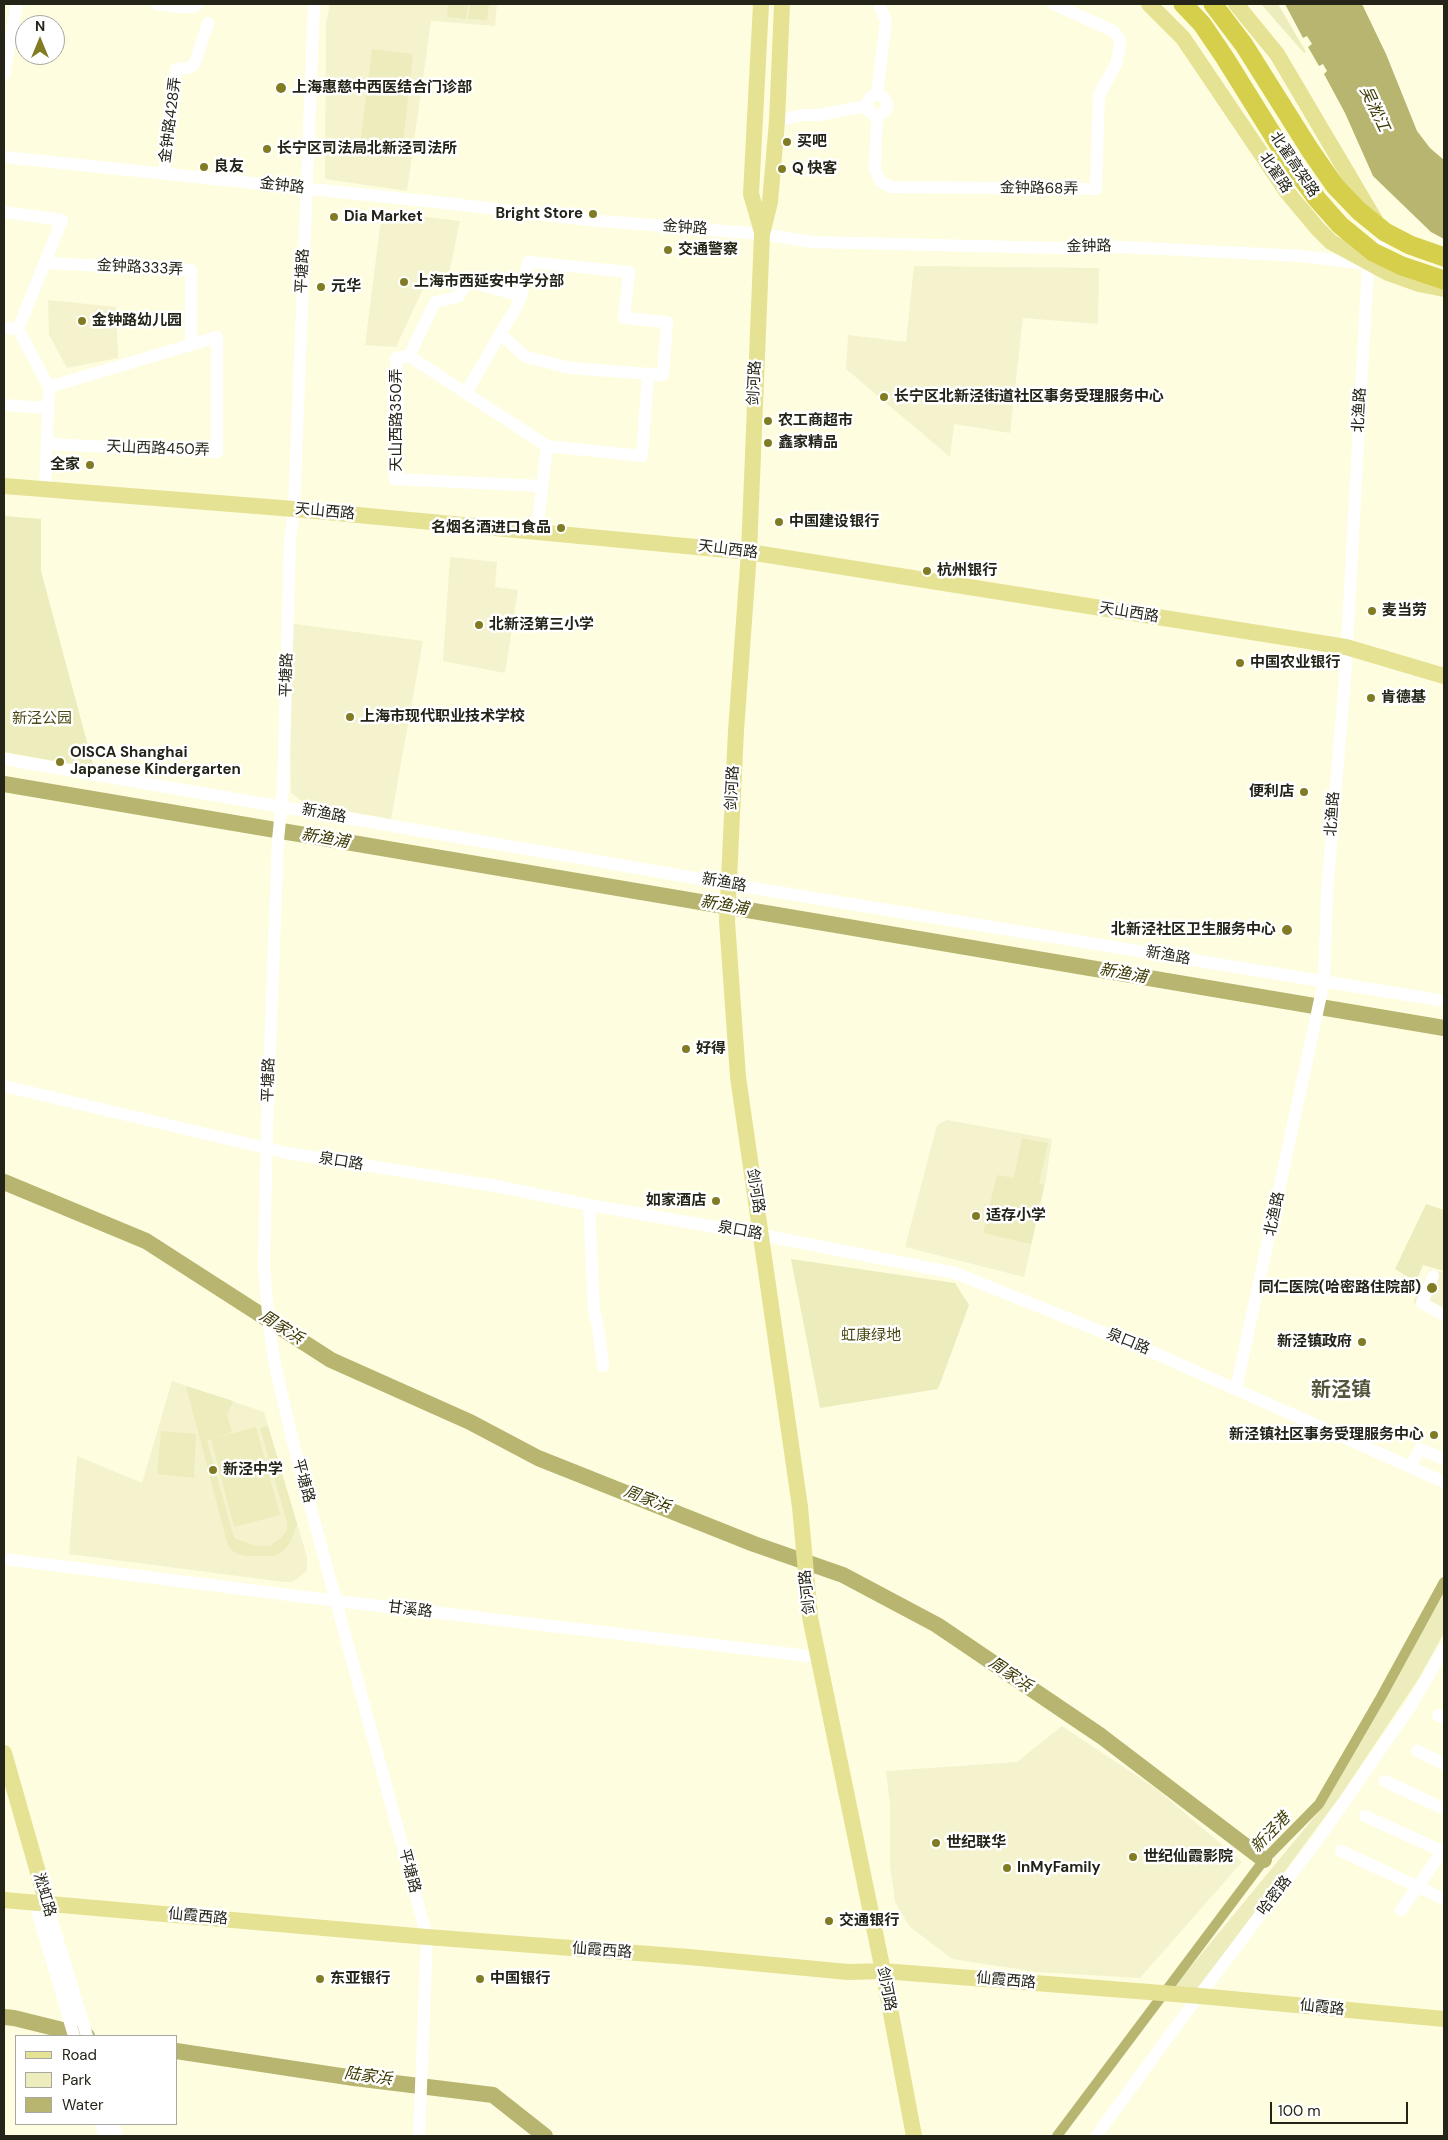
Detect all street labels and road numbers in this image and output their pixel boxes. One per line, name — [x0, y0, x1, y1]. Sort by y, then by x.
street label: 金钟路428弄 — [157, 76, 185, 164]
street label: 北翟高架路 — [1266, 129, 1322, 201]
street label: 北翟路 — [1255, 149, 1295, 197]
street label: 金钟路 — [259, 174, 305, 198]
street label: 金钟路68弄 — [1000, 179, 1078, 199]
street label: 金钟路 — [662, 217, 708, 239]
street label: 金钟路 — [1066, 238, 1112, 256]
street label: 平塘路 — [293, 248, 313, 294]
street label: 金钟路333弄 — [96, 257, 184, 279]
street label: 剑河路 — [745, 360, 765, 406]
street label: 天山西路350弄 — [388, 368, 406, 472]
street label: 北渔路 — [1350, 387, 1370, 433]
street label: 天山西路450弄 — [106, 438, 210, 460]
street label: 天山西路 — [294, 500, 356, 524]
street label: 天山西路 — [697, 537, 759, 563]
street label: 天山西路 — [1098, 599, 1160, 627]
street label: 平塘路 — [277, 652, 297, 698]
street label: 剑河路 — [723, 765, 743, 811]
street label: 北渔路 — [1322, 791, 1344, 837]
street label: 新渔路 — [300, 801, 348, 827]
street label: 新渔路 — [700, 870, 748, 896]
street label: 新渔路 — [1144, 943, 1192, 969]
street label: 平塘路 — [259, 1057, 279, 1103]
street label: 泉口路 — [317, 1150, 365, 1174]
street label: 剑河路 — [743, 1167, 767, 1215]
street label: 北渔路 — [1262, 1190, 1288, 1238]
street label: 泉口路 — [716, 1218, 764, 1244]
street label: 泉口路 — [1104, 1325, 1152, 1359]
street label: 平塘路 — [288, 1457, 318, 1505]
street label: 剑河路 — [797, 1569, 819, 1615]
street label: 甘溪路 — [387, 1598, 433, 1622]
street label: 平塘路 — [394, 1847, 424, 1895]
street label: 淞虹路 — [29, 1871, 59, 1919]
street label: 哈密路 — [1254, 1873, 1296, 1919]
street label: 仙霞西路 — [167, 1905, 229, 1929]
street label: 仙霞西路 — [571, 1940, 633, 1962]
street label: 剑河路 — [873, 1965, 899, 2013]
street label: 仙霞西路 — [975, 1969, 1037, 1993]
street label: 仙霞路 — [1299, 1997, 1345, 2019]

